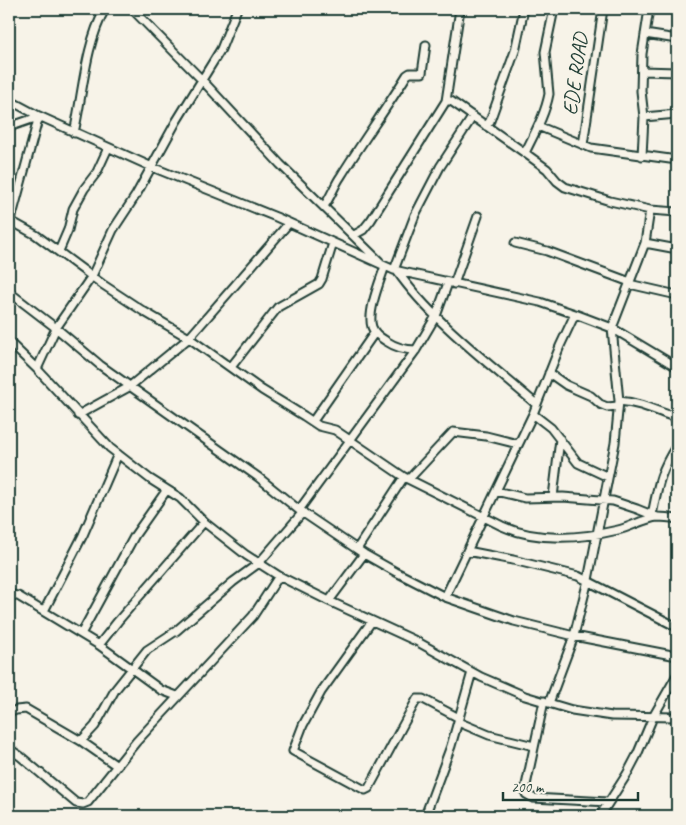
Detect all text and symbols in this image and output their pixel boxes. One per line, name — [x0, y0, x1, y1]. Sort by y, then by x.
street label: EDE ROAD — [556, 29, 594, 117]
scale bar — [503, 770, 638, 802]
text: 200 m — [511, 778, 545, 797]

